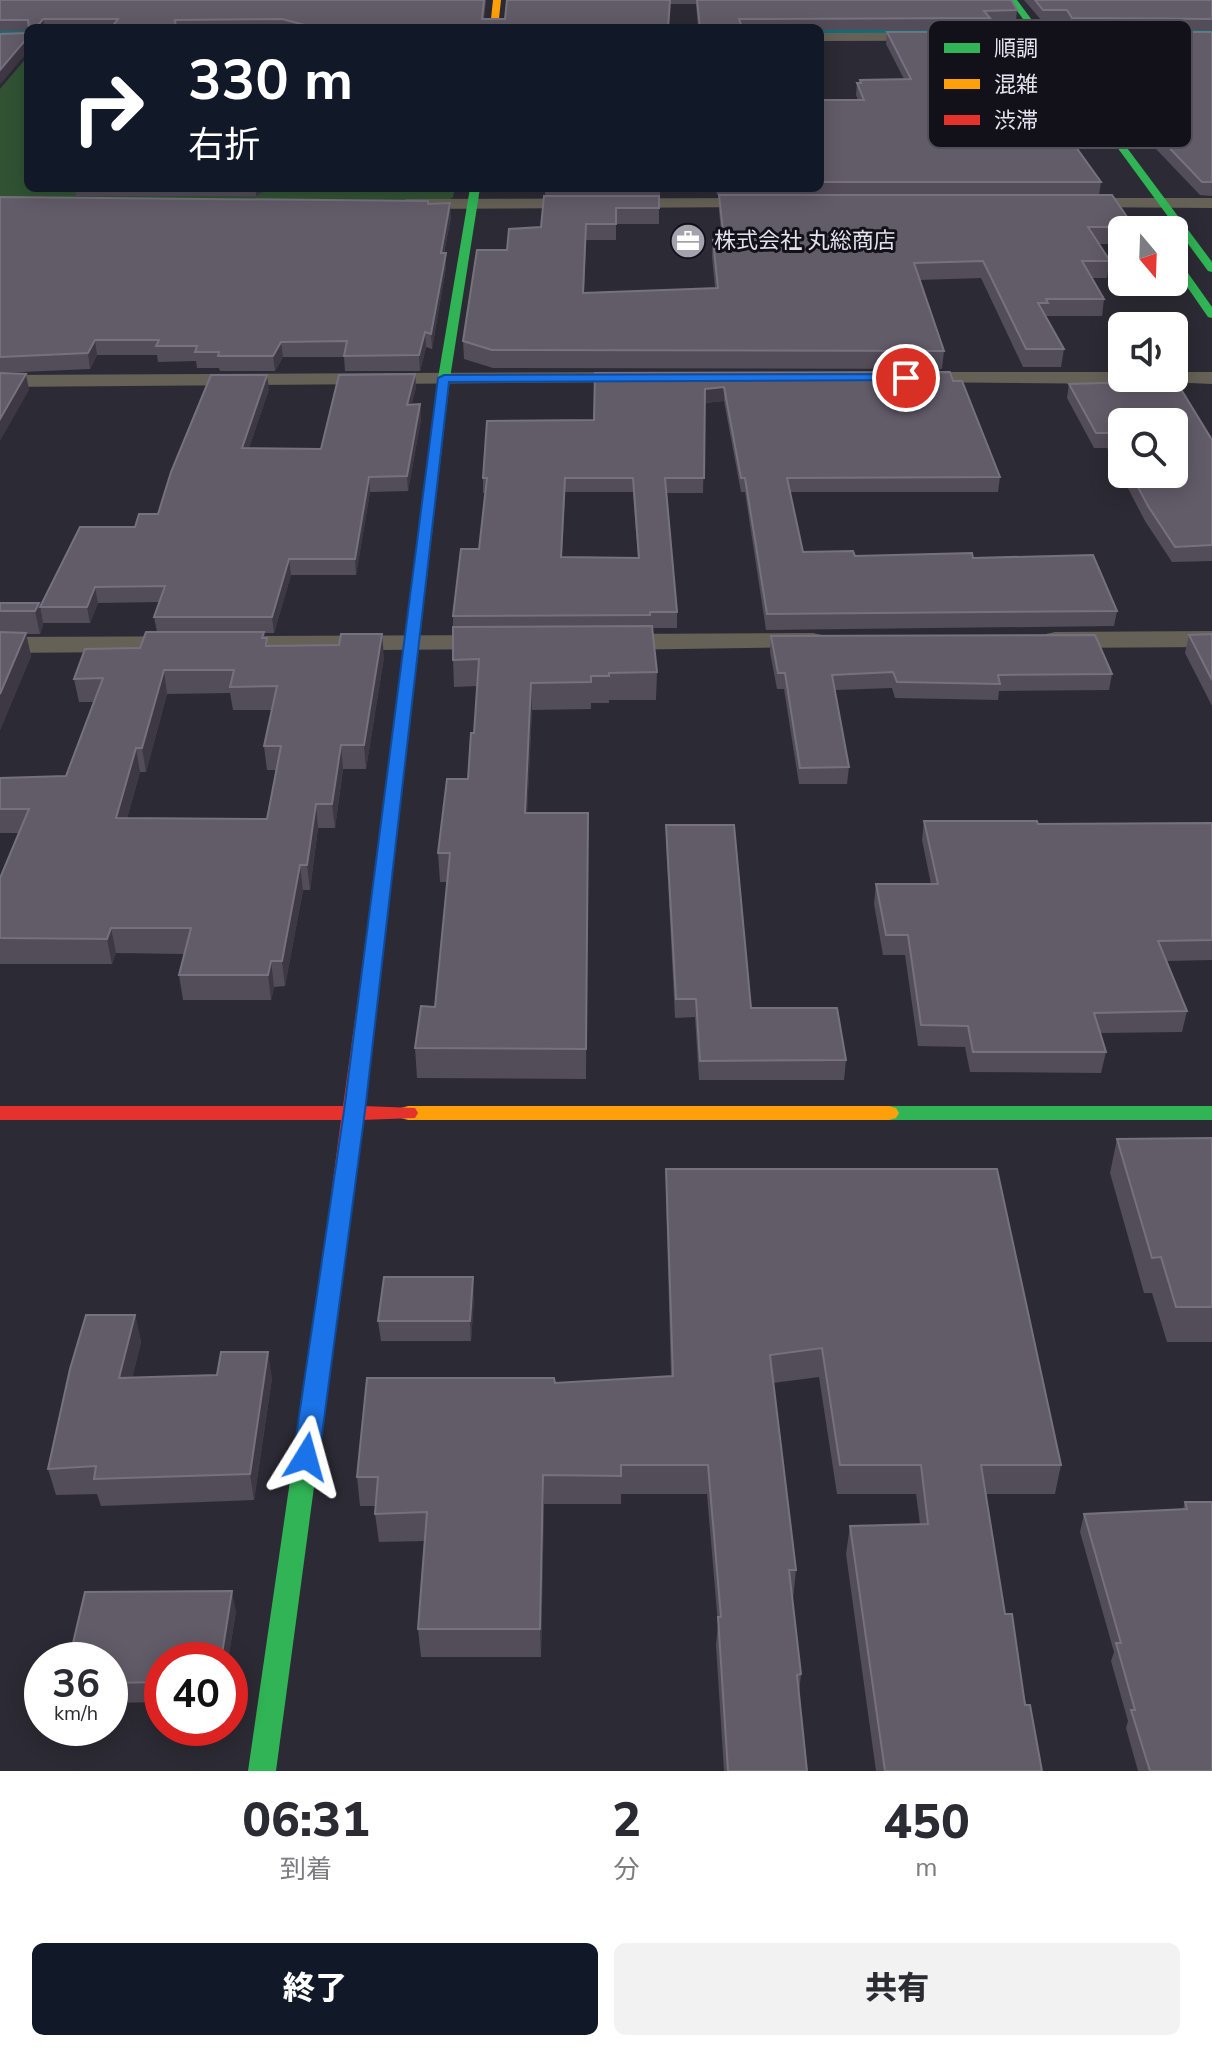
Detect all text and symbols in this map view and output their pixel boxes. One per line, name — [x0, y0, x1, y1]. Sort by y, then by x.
legend — [928, 20, 1192, 148]
text: 順調 — [994, 34, 1038, 64]
text: 330 m — [188, 42, 353, 119]
icon: right — [56, 56, 160, 160]
text: 混雑 — [994, 70, 1038, 100]
text: 渋滞 — [994, 106, 1038, 136]
text: 右折 — [188, 121, 260, 170]
north arrow — [1108, 216, 1188, 296]
map controls — [1108, 216, 1188, 488]
office icon: 株式会社 丸総商店 — [669, 222, 707, 260]
place label: 株式会社 丸総商店 — [714, 226, 896, 256]
button: sound — [1108, 312, 1188, 392]
pin — [872, 344, 940, 412]
icon: arrive — [884, 356, 928, 400]
button: search — [1108, 408, 1188, 488]
position arrow — [264, 1415, 348, 1499]
speed limit sign: 40 — [144, 1642, 248, 1746]
text: 36 — [52, 1657, 100, 1711]
text: km/h — [54, 1700, 98, 1727]
text: 06:31 — [242, 1787, 370, 1853]
text: 2 — [612, 1787, 641, 1853]
text: 450 — [883, 1789, 970, 1855]
text: m — [915, 1850, 938, 1885]
text: 到着 — [280, 1852, 332, 1887]
text: 分 — [614, 1852, 640, 1887]
button: 終了 — [32, 1943, 598, 2035]
button: 共有 — [614, 1943, 1180, 2035]

